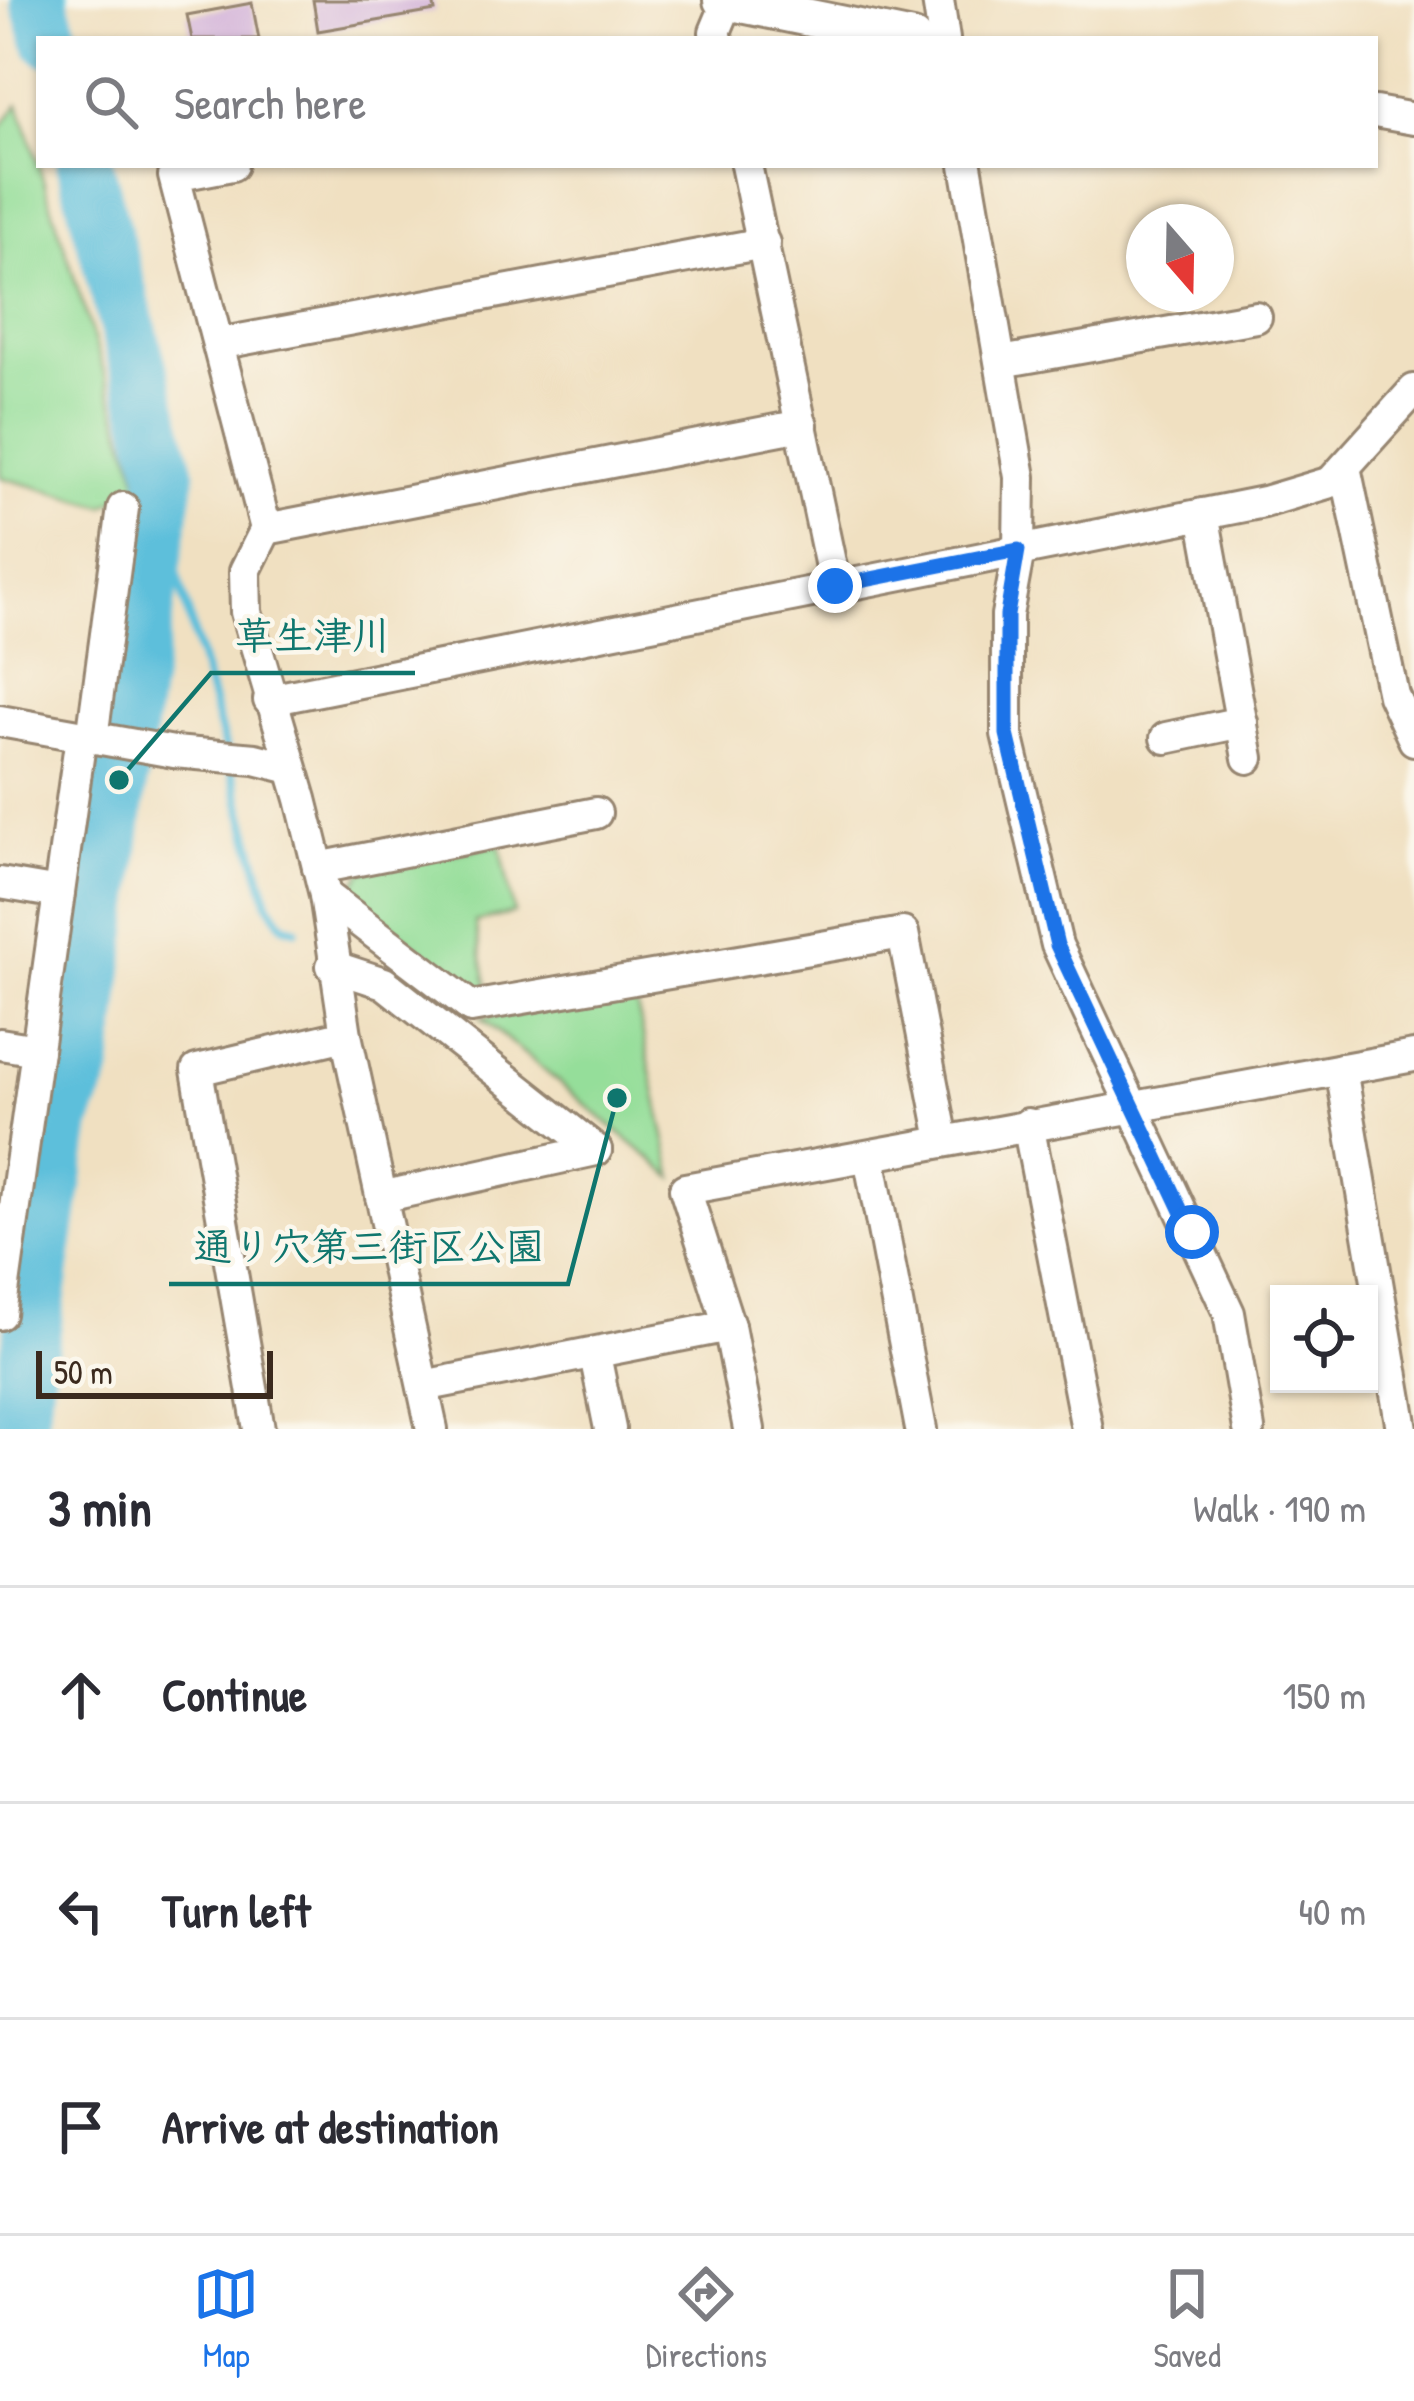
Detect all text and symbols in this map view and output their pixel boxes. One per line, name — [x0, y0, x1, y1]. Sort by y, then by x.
search box — [36, 36, 1378, 168]
icon: search — [78, 69, 144, 135]
text: Search here — [174, 72, 366, 133]
north arrow — [1126, 204, 1234, 312]
route end — [808, 559, 862, 613]
callout: 草生津川 — [211, 598, 415, 673]
text: 草生津川 — [235, 608, 391, 661]
route start — [1165, 1205, 1219, 1259]
callout: 通り穴第三街区公園 — [169, 1209, 568, 1284]
text: 通り穴第三街区公園 — [193, 1219, 545, 1272]
map controls — [1270, 1285, 1378, 1393]
button: locate — [1270, 1285, 1378, 1393]
scale bar — [36, 1345, 273, 1398]
text: 50 m — [54, 1350, 113, 1394]
text: 3 min — [48, 1473, 152, 1542]
text: Walk · 190 m — [1193, 1481, 1366, 1534]
icon: ahead — [48, 1662, 114, 1728]
text: Continue — [162, 1664, 307, 1725]
text: 150 m — [1282, 1668, 1366, 1721]
icon: left — [48, 1878, 114, 1944]
text: Turn left — [162, 1880, 311, 1941]
text: 40 m — [1298, 1884, 1366, 1937]
icon: arrive — [48, 2094, 114, 2160]
text: Arrive at destination — [162, 2096, 499, 2157]
tab: Map — [193, 2261, 259, 2377]
tab: Directions — [646, 2261, 767, 2377]
tab: Saved — [1153, 2261, 1221, 2377]

